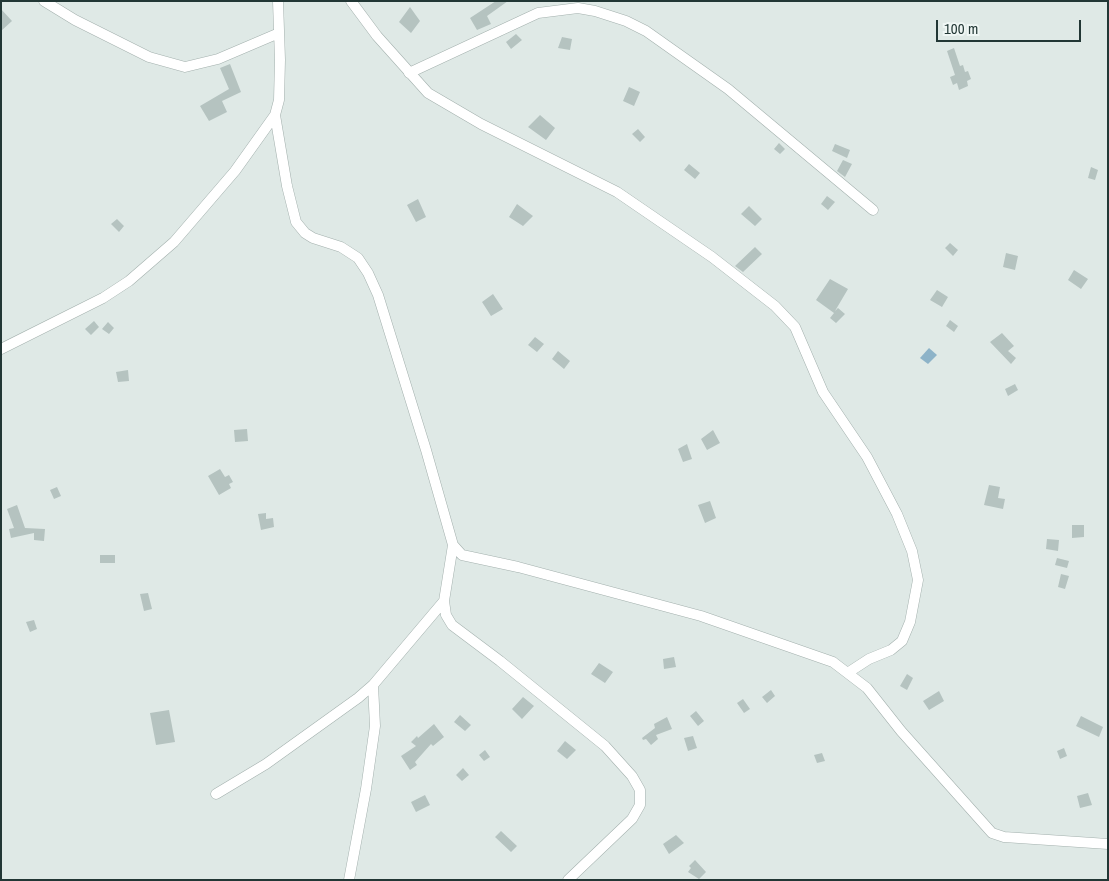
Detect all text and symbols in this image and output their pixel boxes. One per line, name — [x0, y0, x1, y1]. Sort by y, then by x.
scale bar — [939, 10, 1084, 42]
text: 100 m — [944, 18, 978, 39]

